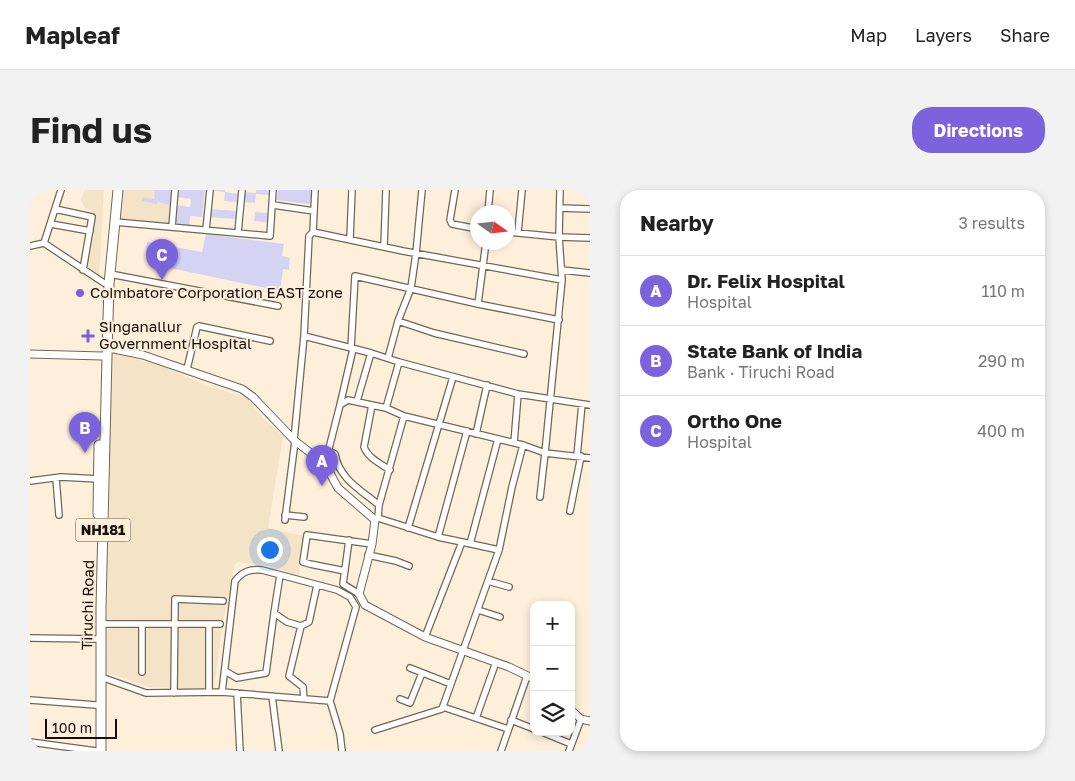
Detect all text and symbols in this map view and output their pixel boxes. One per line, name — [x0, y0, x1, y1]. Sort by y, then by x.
text: Mapleaf — [25, 20, 120, 49]
text: Map — [850, 24, 887, 46]
text: Layers — [915, 24, 972, 46]
text: Share — [1000, 24, 1050, 46]
button: Directions — [912, 107, 1045, 153]
text: Find us — [30, 109, 152, 151]
north arrow — [470, 205, 515, 250]
text: Nearby — [640, 210, 714, 236]
text: 3 results — [958, 213, 1025, 233]
pin: C — [146, 239, 178, 280]
text: Dr. Felix Hospital — [687, 269, 845, 292]
text: A — [650, 281, 662, 301]
text: 110 m — [981, 281, 1025, 301]
place label: Coimbatore Corporation EAST zone — [90, 283, 343, 301]
marker: Coimbatore Corporation EAST zone — [74, 287, 86, 299]
text: Hospital — [687, 292, 752, 312]
place label: Singanallur Government Hospital — [99, 317, 252, 352]
marker: Singanallur Government Hospital — [81, 329, 95, 343]
text: State Bank of India — [687, 339, 862, 362]
text: B — [650, 351, 662, 371]
text: 290 m — [978, 351, 1025, 371]
text: Bank · Tiruchi Road — [687, 362, 835, 382]
text: Ortho One — [687, 409, 782, 432]
pin: B — [69, 412, 101, 453]
text: C — [650, 421, 662, 441]
text: 400 m — [977, 421, 1025, 441]
text: Hospital — [687, 432, 752, 452]
pin: A — [306, 445, 338, 486]
road number: NH181 — [76, 518, 130, 542]
your location — [257, 537, 283, 563]
street label: Tiruchi Road — [77, 560, 97, 650]
map controls — [530, 601, 575, 736]
button: + — [530, 601, 575, 646]
button: − — [530, 646, 575, 691]
button: layers — [530, 691, 575, 736]
scale bar — [45, 716, 118, 739]
text: 100 m — [52, 719, 92, 736]

